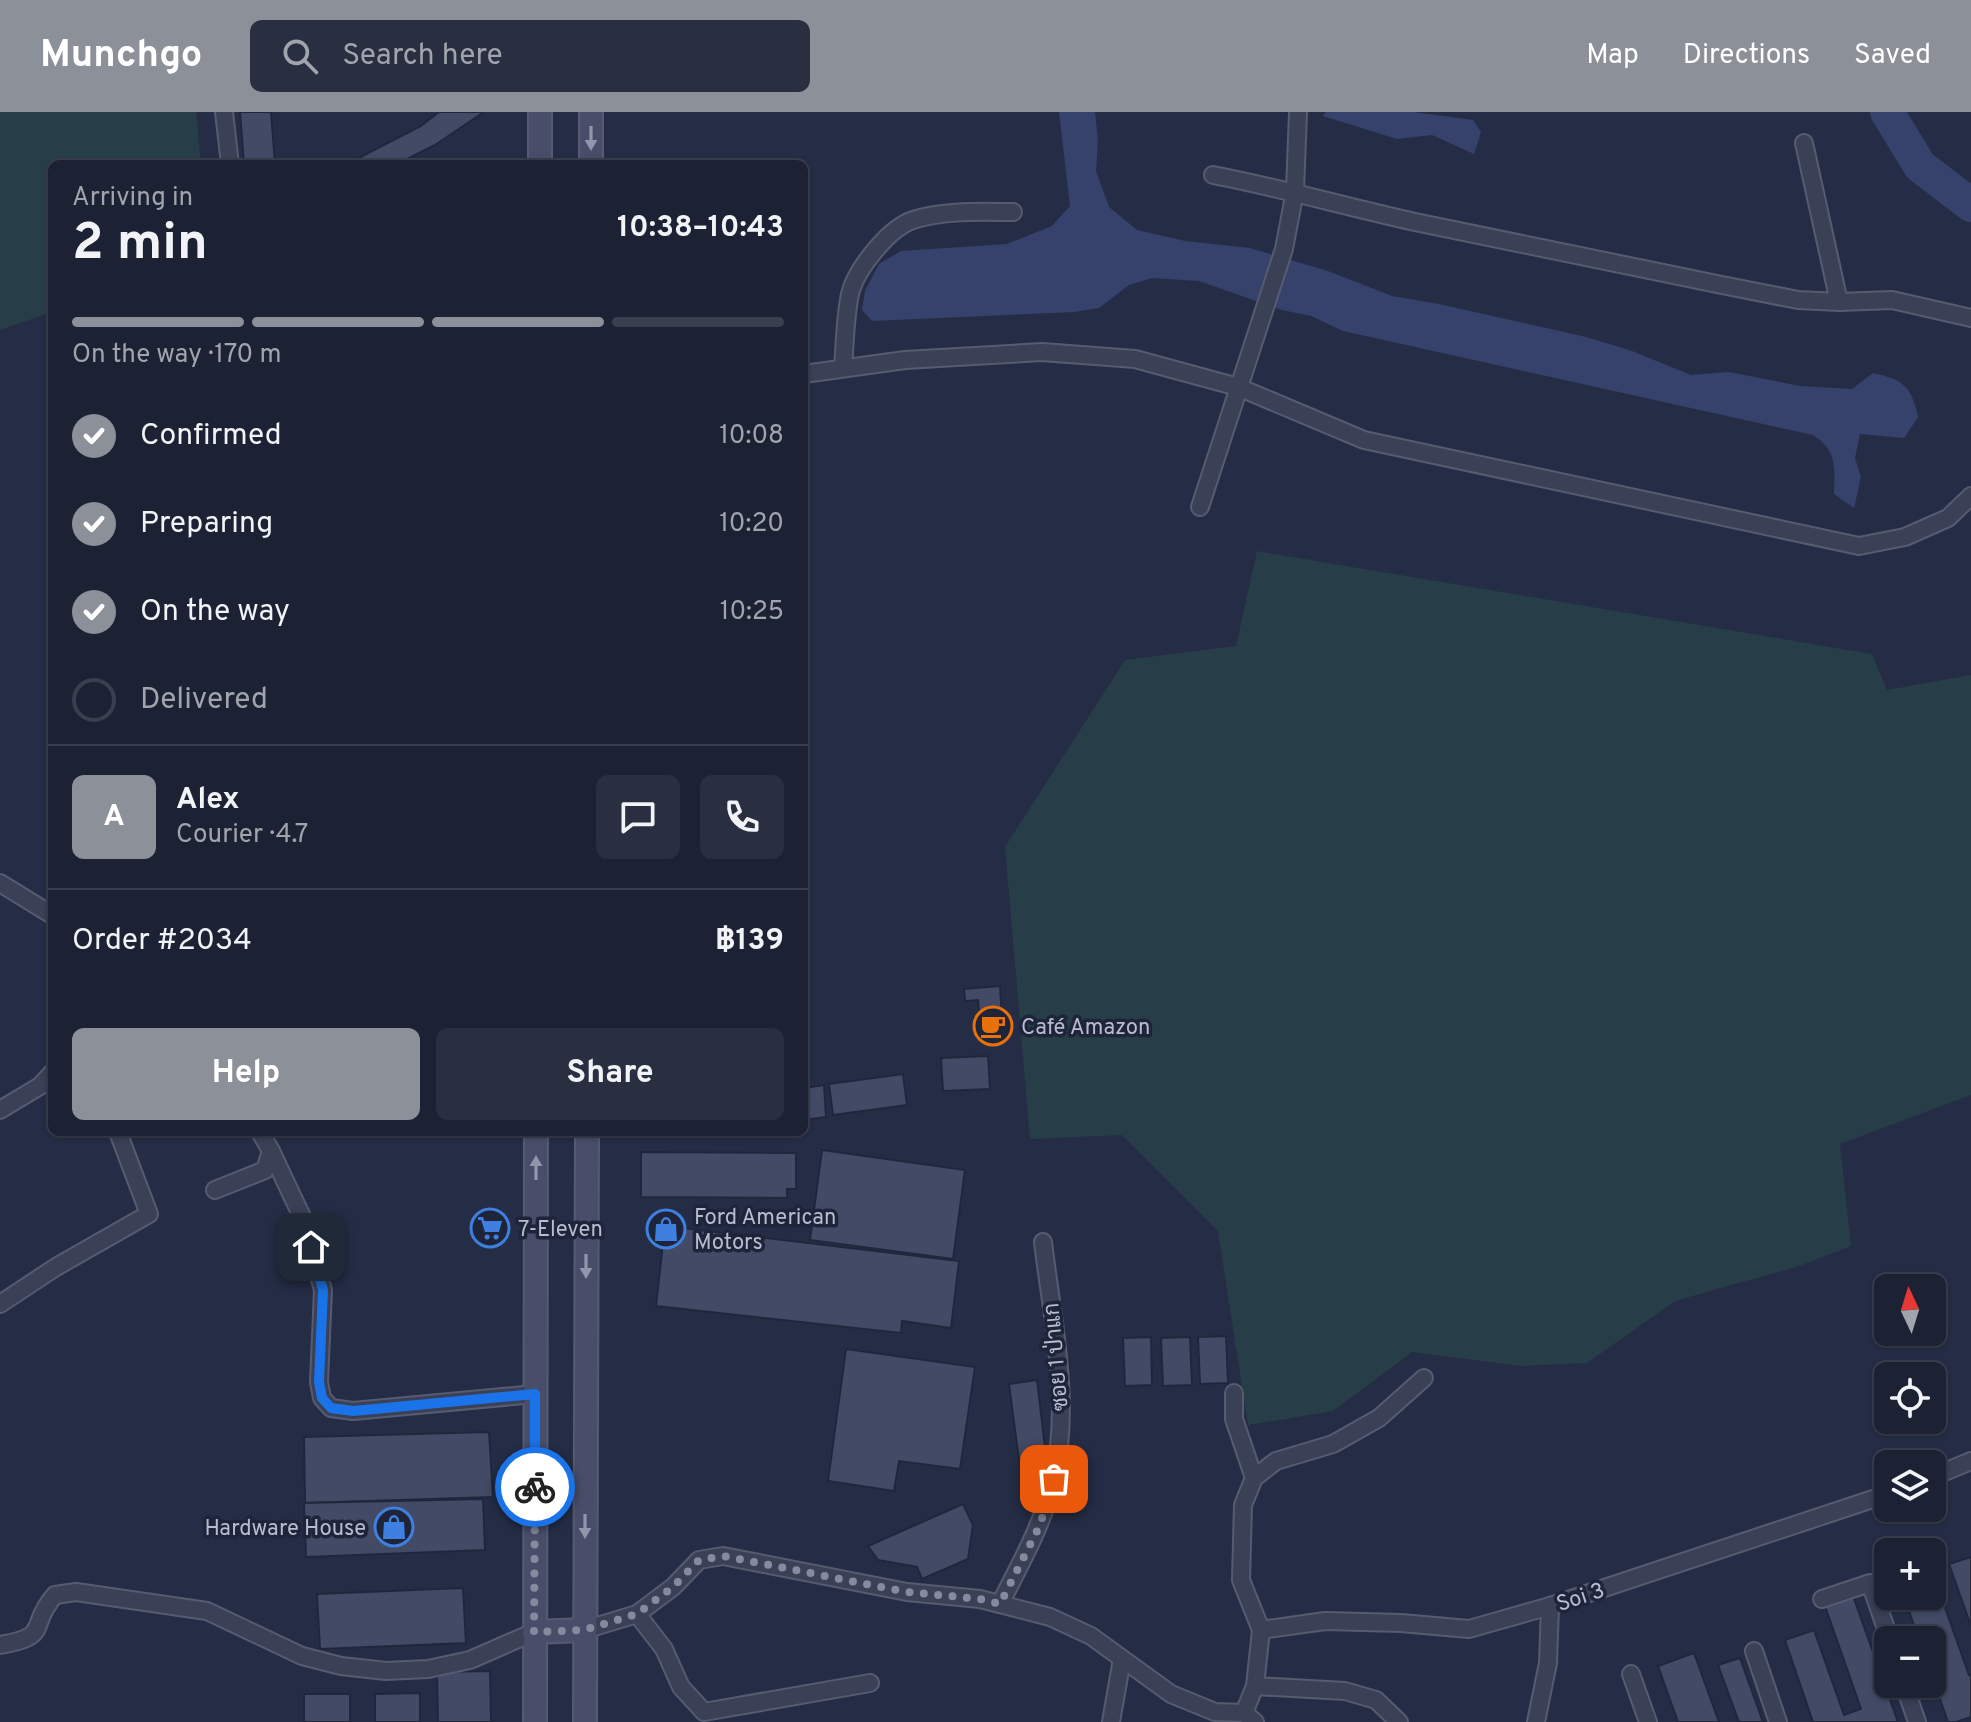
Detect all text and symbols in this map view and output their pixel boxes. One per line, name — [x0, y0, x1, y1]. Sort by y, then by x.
search box — [250, 20, 810, 92]
text: Munchgo — [40, 32, 202, 81]
icon: search — [278, 34, 322, 78]
text: Search here — [342, 38, 503, 75]
text: Map — [1586, 38, 1639, 74]
text: Directions — [1683, 38, 1810, 74]
text: Saved — [1854, 38, 1931, 74]
one-way arrow — [585, 126, 597, 151]
text: Arriving in — [72, 182, 193, 215]
text: 10:38–10:43 — [617, 210, 784, 247]
text: 2 min — [72, 212, 208, 278]
text: On the way · 170 m — [72, 339, 281, 372]
icon: check — [72, 414, 116, 458]
text: Confirmed — [140, 418, 282, 455]
text: 10:08 — [719, 420, 784, 453]
icon: check — [72, 502, 116, 546]
text: Preparing — [140, 506, 273, 543]
text: 10:20 — [719, 508, 784, 541]
icon: check — [72, 590, 116, 634]
text: On the way — [140, 594, 290, 631]
text: 10:25 — [720, 596, 784, 629]
text: Delivered — [140, 682, 268, 719]
button: chat — [596, 775, 680, 859]
button: phone — [700, 775, 784, 859]
text: Alex — [176, 782, 240, 819]
text: A — [103, 799, 125, 836]
text: Courier · 4.7 — [176, 819, 308, 852]
text: Order #2034 — [72, 923, 252, 960]
text: ฿139 — [715, 923, 784, 960]
cafe icon: Café Amazon — [972, 1005, 1014, 1047]
place label: Café Amazon — [1021, 1015, 1150, 1042]
button: Help — [72, 1028, 420, 1120]
button: Share — [436, 1028, 784, 1120]
one-way arrow — [530, 1155, 542, 1180]
place label: Ford American Motors — [694, 1205, 836, 1257]
supermarket icon: 7-Eleven — [469, 1207, 511, 1249]
shop icon: Ford American Motors — [645, 1208, 687, 1250]
pin — [277, 1213, 345, 1281]
place label: 7-Eleven — [518, 1217, 603, 1244]
icon: home — [289, 1225, 333, 1269]
one-way arrow — [580, 1254, 592, 1279]
north arrow — [1874, 1274, 1946, 1346]
map controls — [1874, 1274, 1946, 1698]
street label: ซอย 1 ป่าแก — [1038, 1302, 1076, 1412]
button: locate — [1874, 1362, 1946, 1434]
pin — [1020, 1445, 1088, 1513]
courier — [495, 1447, 575, 1527]
button: layers — [1874, 1450, 1946, 1522]
icon: bag — [1032, 1457, 1076, 1501]
icon: bike — [513, 1465, 557, 1509]
shop icon: Hardware House — [373, 1506, 415, 1548]
one-way arrow — [579, 1514, 591, 1539]
place label: Hardware House — [205, 1516, 366, 1543]
button: + — [1874, 1538, 1946, 1610]
street label: Soi 3 — [1553, 1578, 1608, 1619]
button: − — [1874, 1626, 1946, 1698]

